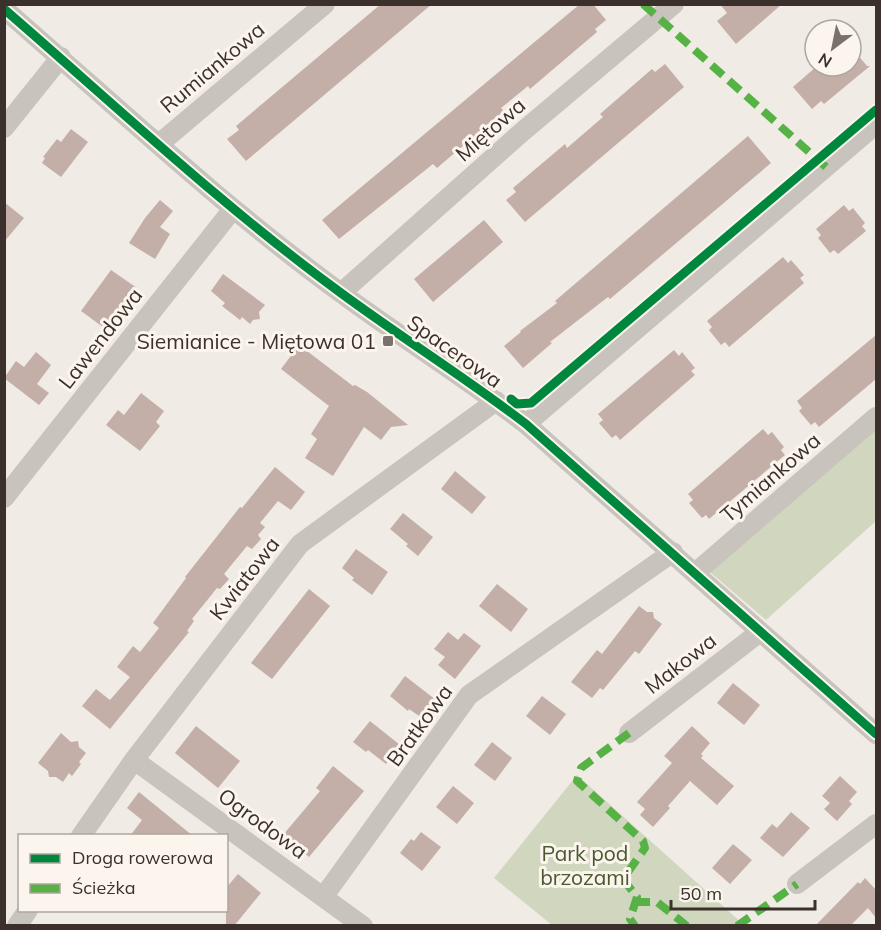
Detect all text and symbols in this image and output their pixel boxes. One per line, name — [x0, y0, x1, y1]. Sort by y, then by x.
street label: Rumiankowa — [155, 16, 269, 118]
north arrow — [803, 18, 863, 78]
text: N — [815, 49, 835, 72]
street label: Miętowa — [450, 92, 530, 166]
street label: Lawendowa — [53, 282, 147, 394]
street label: Spacerowa — [403, 309, 507, 393]
place label: Siemianice - Miętowa 01 — [137, 328, 376, 354]
marker: Siemianice - Miętowa 01 — [381, 334, 395, 348]
street label: Tymiankowa — [715, 427, 825, 527]
street label: Kwiatowa — [203, 531, 285, 625]
street label: Makowa — [639, 627, 721, 699]
street label: Bratkowa — [381, 679, 457, 771]
street label: Ogrodowa — [214, 782, 312, 864]
legend — [18, 834, 228, 912]
park label: Park pod brzozami — [540, 840, 630, 890]
text: Droga rowerowa — [72, 846, 213, 869]
scale bar — [671, 873, 815, 911]
text: Ścieżka — [72, 876, 135, 899]
text: 50 m — [680, 882, 722, 905]

